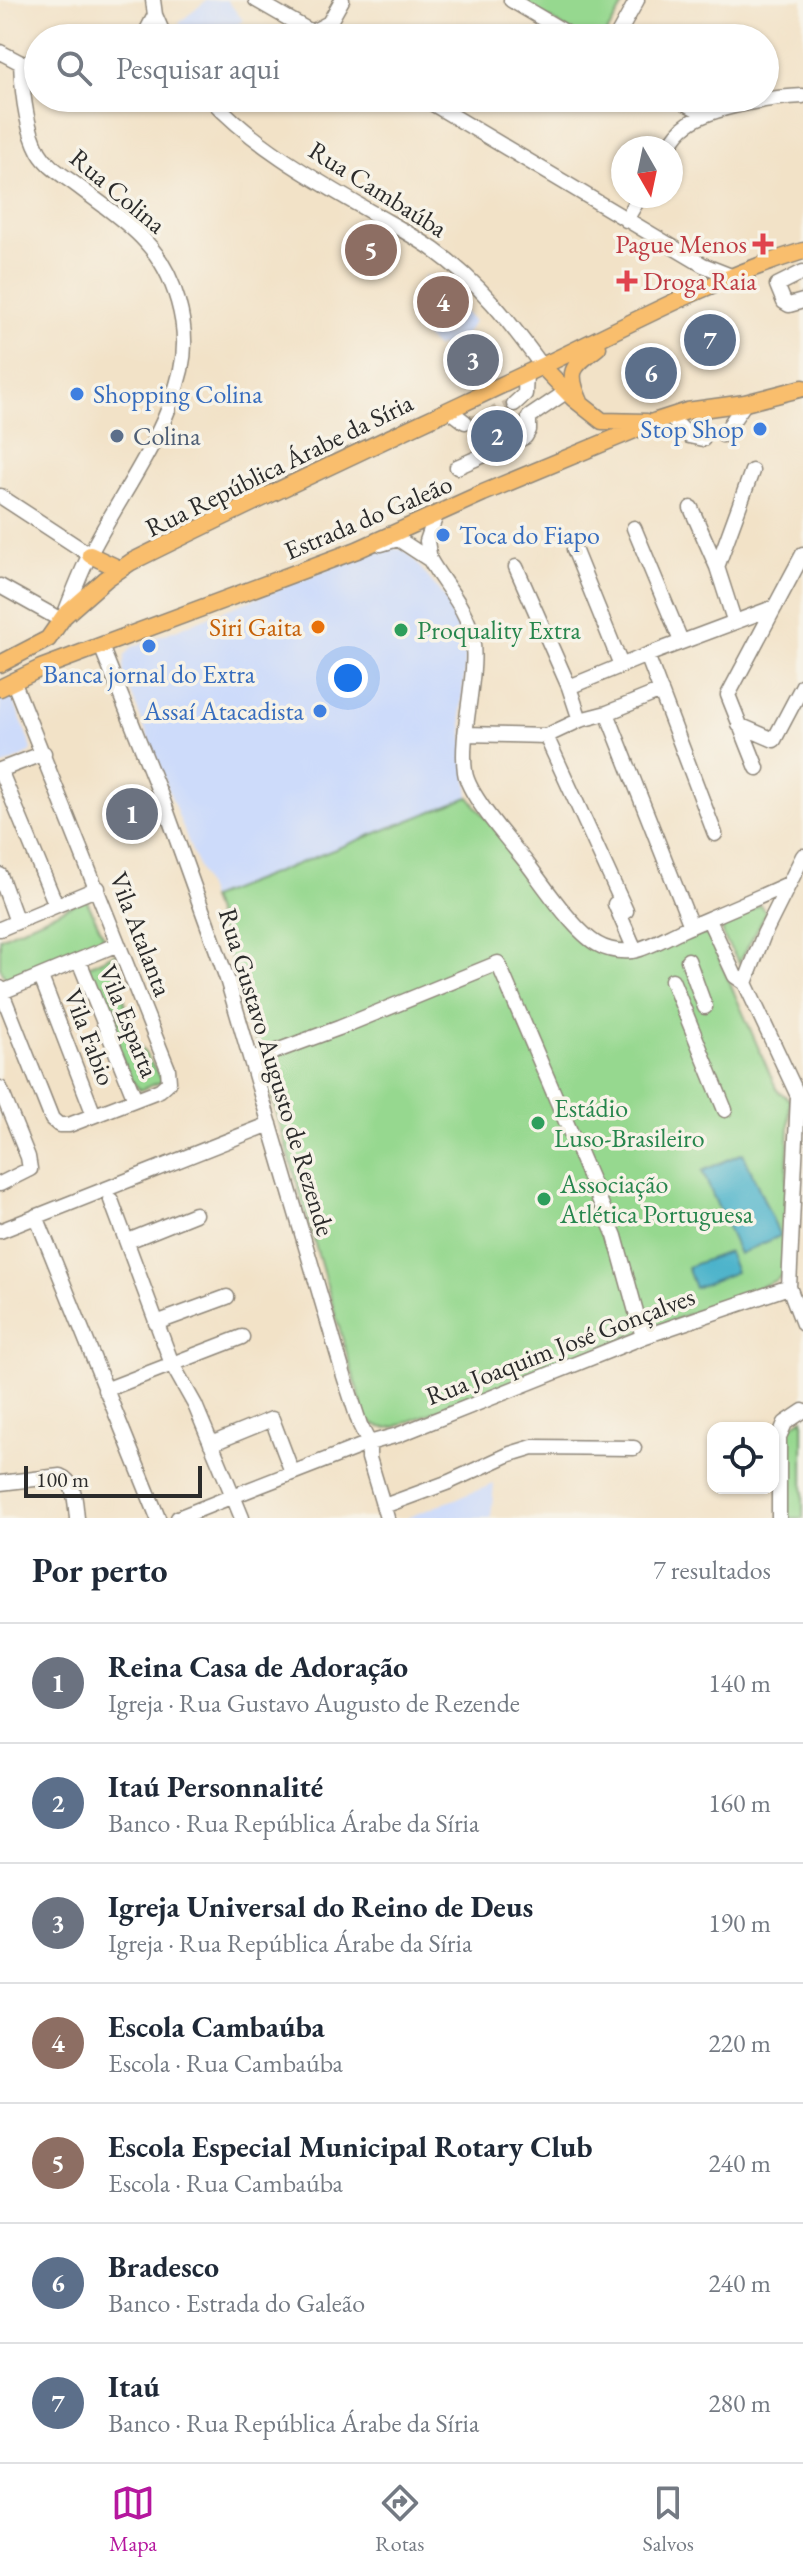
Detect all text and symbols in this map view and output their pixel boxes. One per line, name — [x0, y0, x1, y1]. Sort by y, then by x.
search box — [24, 24, 779, 112]
icon: search — [52, 46, 96, 90]
text: Pesquisar aqui — [116, 49, 280, 88]
street label: Rua Cambaúba — [302, 133, 454, 245]
north arrow — [611, 136, 683, 208]
street label: Rua Colina — [63, 141, 174, 242]
pin: 5 — [345, 220, 397, 280]
place label: Pague Menos — [615, 227, 747, 261]
marker: Pague Menos — [754, 235, 772, 253]
place label: Droga Raia — [643, 264, 757, 298]
pin: 4 — [417, 272, 469, 332]
marker: Droga Raia — [618, 272, 636, 290]
pin: 7 — [684, 310, 736, 370]
pin: 3 — [447, 330, 499, 390]
pin: 6 — [625, 343, 677, 403]
place label: Shopping Colina — [93, 377, 263, 411]
marker: Shopping Colina — [68, 385, 86, 403]
street label: Rua República Árabe da Síria — [140, 385, 419, 545]
pin: 2 — [471, 406, 523, 466]
place label: Stop Shop — [640, 412, 744, 446]
place label: Colina — [133, 419, 201, 453]
marker: Stop Shop — [751, 420, 769, 438]
marker: Colina — [108, 427, 126, 445]
street label: Estrada do Galeão — [279, 466, 457, 568]
place label: Toca do Fiapo — [459, 518, 600, 552]
marker: Toca do Fiapo — [434, 526, 452, 544]
place label: Siri Gaita — [209, 610, 303, 644]
place label: Proquality Extra — [417, 613, 582, 647]
marker: Siri Gaita — [309, 618, 327, 636]
marker: Proquality Extra — [392, 621, 410, 639]
marker: Banca jornal do Extra — [140, 637, 158, 655]
place label: Banca jornal do Extra — [43, 657, 256, 691]
your location — [328, 658, 368, 698]
place label: Assaí Atacadista — [143, 694, 305, 728]
marker: Assaí Atacadista — [311, 702, 329, 720]
pin: 1 — [106, 784, 158, 844]
street label: Vila Atalanta — [102, 867, 180, 1002]
street label: Rua Gustavo Augusto de Rezende — [211, 904, 343, 1240]
street label: Vila Esparta — [91, 960, 167, 1083]
street label: Vila Fabio — [56, 984, 124, 1090]
place label: Estádio Luso-Brasileiro — [554, 1091, 705, 1155]
marker: Estádio Luso-Brasileiro — [529, 1114, 547, 1132]
place label: Associação Atlética Portuguesa — [559, 1167, 754, 1231]
marker: Associação Atlética Portuguesa — [535, 1190, 553, 1208]
street label: Rua Joaquim José Gonçalves — [421, 1279, 699, 1413]
map controls — [707, 1422, 779, 1494]
button: locate — [707, 1422, 779, 1494]
scale bar — [24, 1462, 202, 1498]
text: 100 m — [36, 1465, 89, 1494]
text: Por perto — [32, 1548, 168, 1592]
text: 7 resultados — [653, 1553, 771, 1587]
text: Reina Casa de Adoração — [108, 1647, 408, 1686]
text: 1 — [51, 1666, 65, 1700]
text: 140 m — [708, 1666, 771, 1700]
text: Igreja · Rua Gustavo Augusto de Rezende — [108, 1686, 520, 1720]
text: Itaú Personnalité — [108, 1767, 323, 1806]
text: 2 — [51, 1786, 65, 1820]
text: 160 m — [708, 1786, 771, 1820]
text: Banco · Rua República Árabe da Síria — [108, 1806, 479, 1840]
text: Igreja Universal do Reino de Deus — [108, 1887, 533, 1926]
text: 3 — [51, 1906, 65, 1940]
text: 190 m — [708, 1906, 771, 1940]
text: Igreja · Rua República Árabe da Síria — [108, 1926, 472, 1960]
text: Escola Cambaúba — [108, 2007, 325, 2046]
text: 4 — [51, 2026, 65, 2060]
text: 220 m — [708, 2026, 771, 2060]
text: Escola · Rua Cambaúba — [108, 2046, 343, 2080]
text: Escola Especial Municipal Rotary Club — [108, 2127, 593, 2166]
text: 5 — [51, 2146, 65, 2180]
text: 240 m — [708, 2146, 771, 2180]
text: Escola · Rua Cambaúba — [108, 2166, 343, 2200]
text: Bradesco — [108, 2247, 219, 2286]
text: 6 — [51, 2266, 65, 2300]
text: 240 m — [708, 2266, 771, 2300]
text: Banco · Estrada do Galeão — [108, 2286, 365, 2320]
text: Itaú — [108, 2367, 160, 2406]
text: 7 — [51, 2386, 65, 2420]
text: 280 m — [708, 2386, 771, 2420]
text: Banco · Rua República Árabe da Síria — [108, 2406, 479, 2440]
tab: Mapa — [109, 2481, 157, 2558]
tab: Rotas — [375, 2481, 424, 2558]
tab: Salvos — [643, 2481, 694, 2558]

